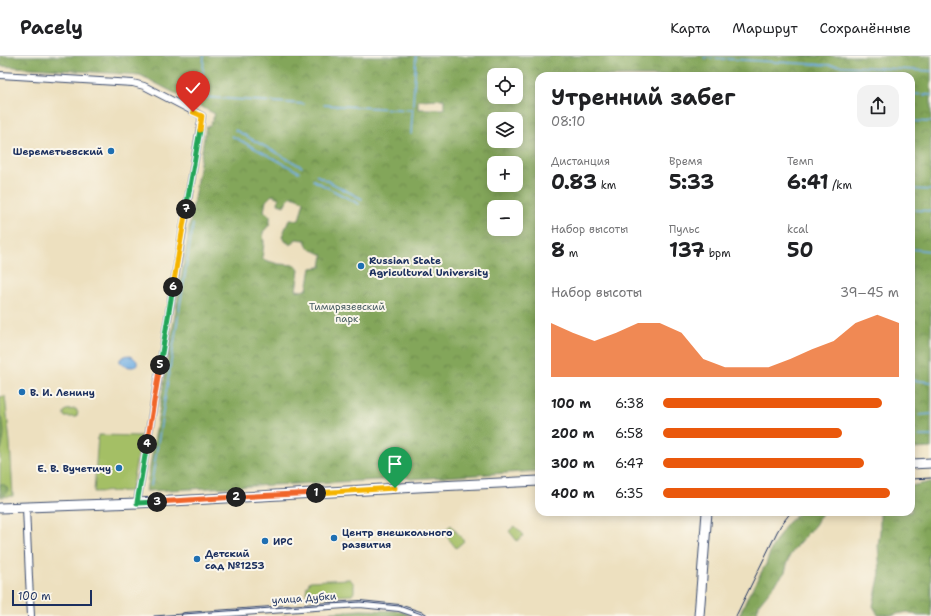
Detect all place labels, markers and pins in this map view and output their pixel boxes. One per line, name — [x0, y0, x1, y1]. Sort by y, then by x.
pin — [176, 71, 210, 112]
place label: Шереметьевский — [13, 145, 103, 158]
marker: Шереметьевский — [106, 146, 116, 156]
pin: 7 — [176, 199, 196, 219]
place label: Russian State Agricultural University — [369, 254, 488, 279]
marker: Russian State Agricultural University — [356, 261, 366, 271]
pin: 6 — [163, 277, 183, 297]
pin: 5 — [150, 355, 170, 375]
place label: В. И. Ленину — [30, 386, 95, 399]
marker: В. И. Ленину — [17, 387, 27, 397]
pin: 4 — [137, 434, 157, 454]
pin — [378, 447, 412, 488]
place label: Е. В. Вучетичу — [37, 462, 111, 475]
marker: Е. В. Вучетичу — [114, 463, 124, 473]
pin: 1 — [306, 483, 326, 503]
pin: 2 — [226, 487, 246, 507]
pin: 3 — [147, 492, 167, 512]
place label: Центр внешкольного развития — [342, 526, 453, 551]
marker: Центр внешкольного развития — [329, 533, 339, 543]
place label: ИРС — [273, 535, 293, 548]
marker: ИРС — [260, 536, 270, 546]
place label: Детский сад №1253 — [205, 547, 265, 572]
marker: Детский сад №1253 — [192, 554, 202, 564]

